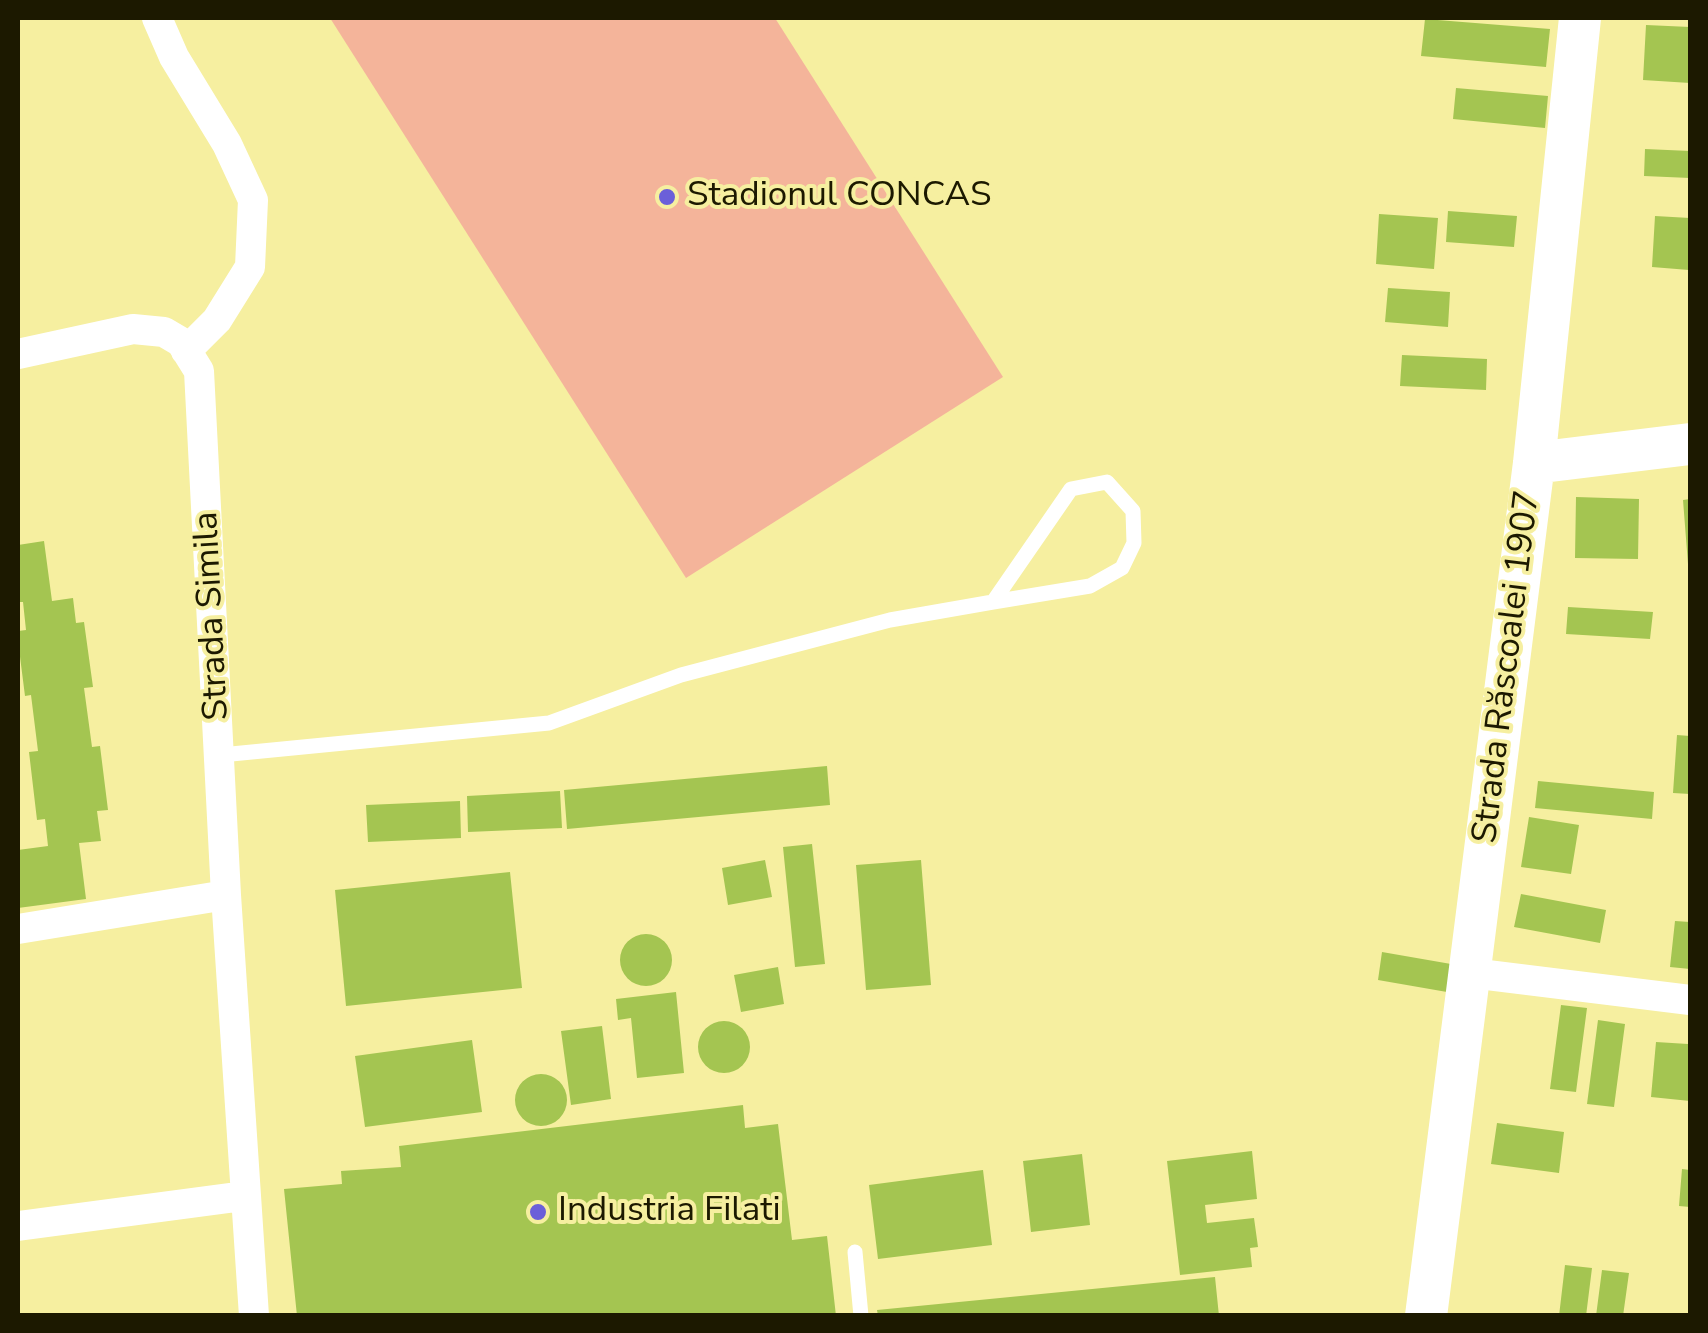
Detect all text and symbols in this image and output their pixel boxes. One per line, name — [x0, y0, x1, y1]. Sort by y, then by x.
place label: Stadionul CONCAS — [687, 176, 991, 218]
marker: Stadionul CONCAS — [656, 186, 678, 208]
street label: Strada Răscoalei 1907 — [1466, 488, 1550, 846]
street label: Strada Simila — [187, 510, 239, 722]
place label: Industria Filati — [558, 1191, 781, 1233]
marker: Industria Filati — [527, 1201, 549, 1223]

